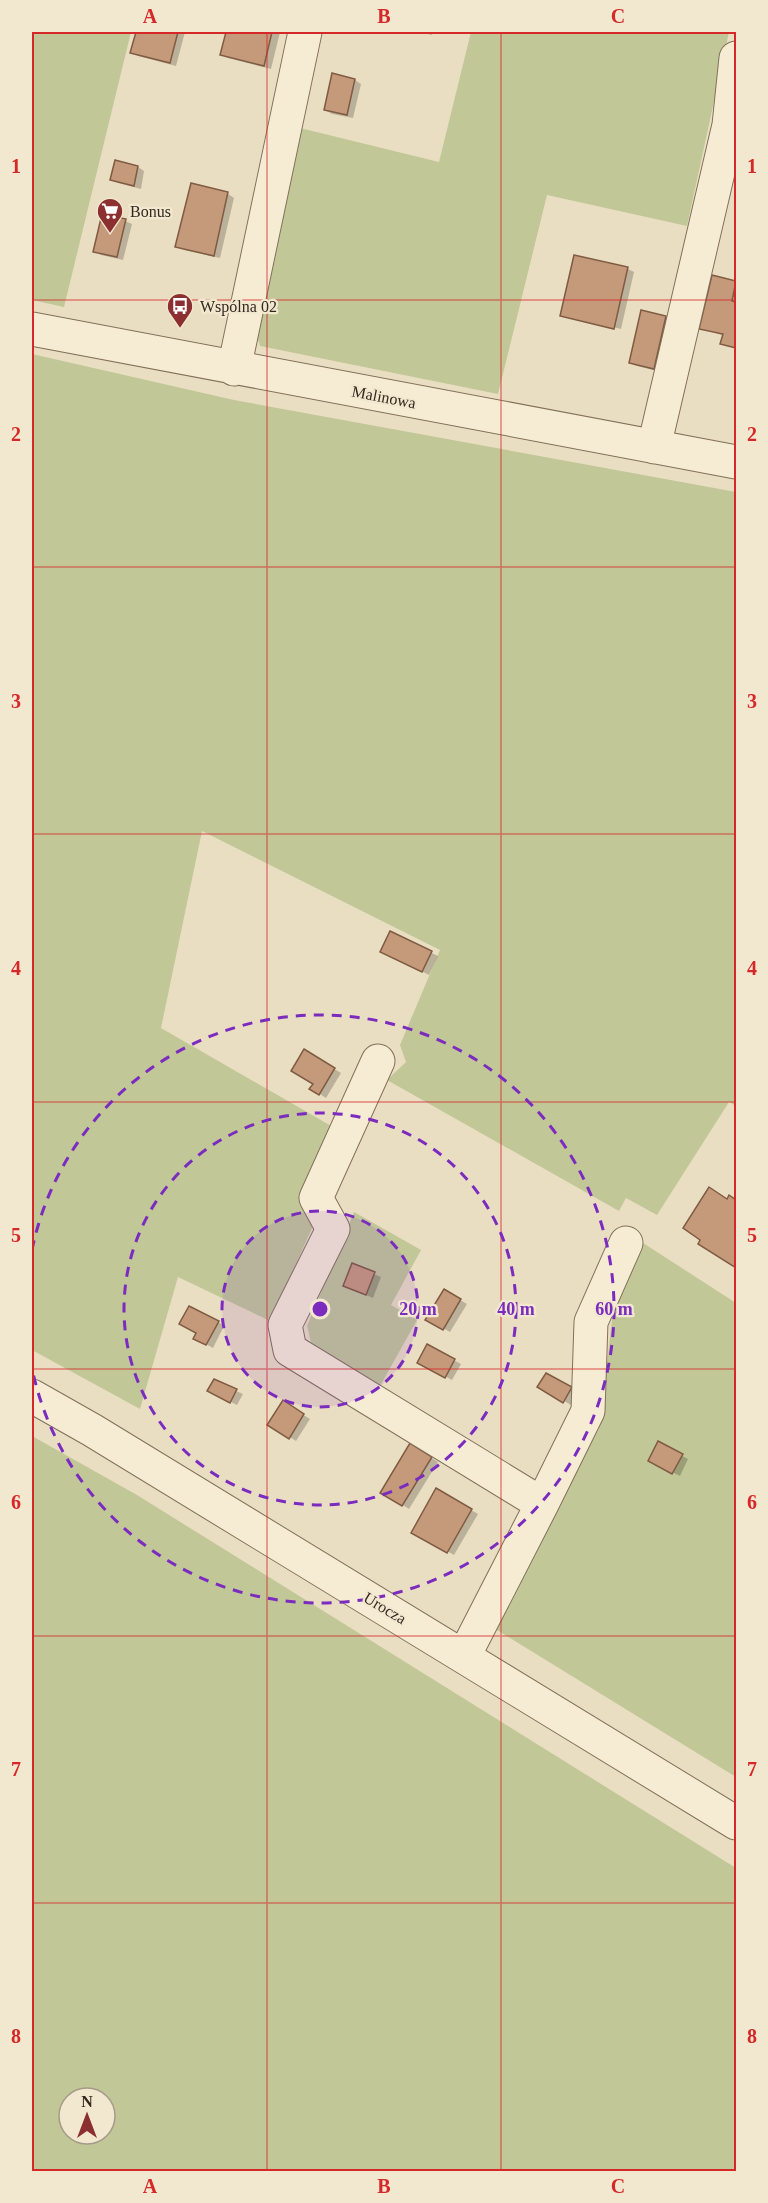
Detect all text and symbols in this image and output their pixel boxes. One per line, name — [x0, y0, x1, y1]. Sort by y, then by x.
text: A — [143, 5, 158, 27]
text: B — [377, 5, 391, 27]
text: C — [611, 5, 625, 27]
text: 1 — [11, 155, 21, 177]
text: 1 — [747, 155, 757, 177]
supermarket icon: Bonus — [95, 196, 125, 234]
place label: Bonus — [130, 203, 171, 220]
bus stop icon: Wspólna 02 — [165, 291, 195, 329]
place label: Wspólna 02 — [200, 298, 277, 316]
street label: Malinowa — [351, 382, 417, 412]
text: 2 — [11, 423, 21, 445]
text: 2 — [747, 423, 757, 445]
text: 3 — [11, 690, 21, 712]
text: 3 — [747, 690, 757, 712]
text: 4 — [11, 957, 21, 979]
text: 4 — [747, 957, 757, 979]
text: 5 — [11, 1224, 21, 1246]
text: 5 — [747, 1224, 757, 1246]
centre of rings — [310, 1299, 330, 1319]
text: 20 m — [399, 1299, 437, 1319]
text: 40 m — [497, 1299, 535, 1319]
text: 60 m — [595, 1299, 633, 1319]
text: 6 — [11, 1491, 21, 1513]
text: 6 — [747, 1491, 757, 1513]
street label: Urocza — [361, 1589, 409, 1627]
text: 7 — [11, 1758, 21, 1780]
text: 7 — [747, 1758, 757, 1780]
text: 8 — [11, 2025, 21, 2047]
text: 8 — [747, 2025, 757, 2047]
north arrow — [57, 2086, 117, 2146]
text: N — [81, 2093, 93, 2110]
text: A — [143, 2175, 158, 2197]
text: B — [377, 2175, 391, 2197]
text: C — [611, 2175, 625, 2197]

